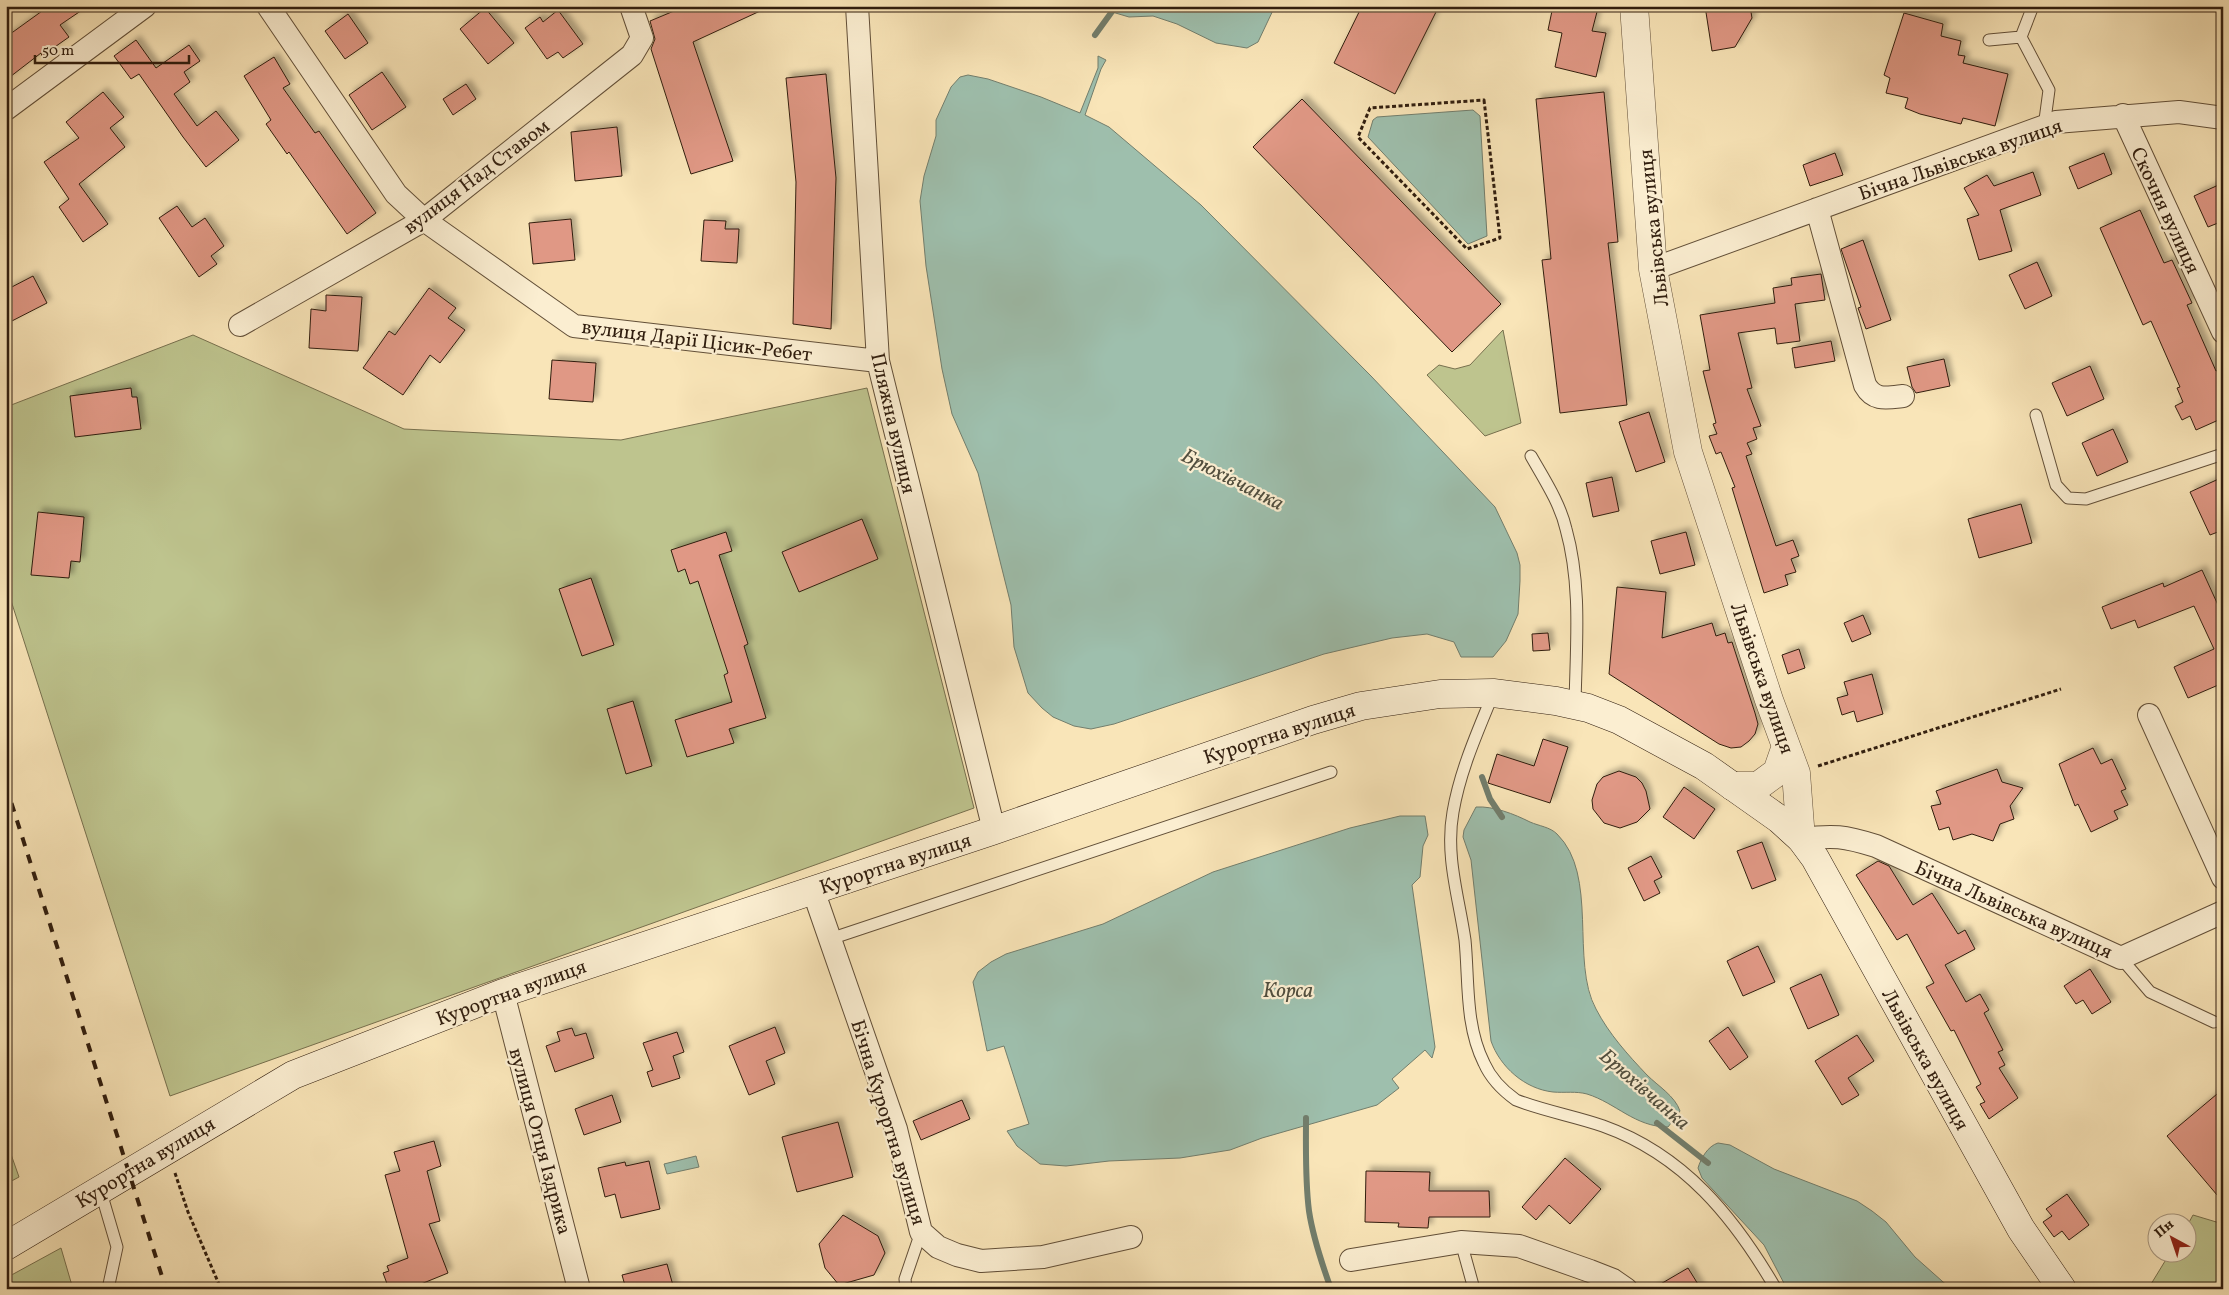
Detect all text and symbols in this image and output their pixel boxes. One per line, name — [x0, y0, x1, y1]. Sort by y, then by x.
scale bar — [35, 32, 189, 64]
text: 50 m — [42, 41, 74, 62]
street label: вулиця Над Ставом — [398, 113, 556, 242]
street label: Бічна Львівська вулиця — [1855, 113, 2066, 209]
street label: Скочня вулиця — [2123, 143, 2206, 279]
street label: Львівська вулиця — [1633, 148, 1677, 308]
street label: вулиця Дарії Цісик-Ребет — [580, 314, 814, 370]
street label: Пляжна вулиця — [862, 350, 922, 497]
water label: Брюхівчанка — [1176, 442, 1289, 519]
street label: Львівська вулиця — [1722, 599, 1800, 758]
street label: Курортна вулиця — [1200, 697, 1359, 773]
street label: Курортна вулиця — [816, 827, 975, 903]
street label: Бічна Львівська вулиця — [1910, 855, 2116, 967]
street label: Курортна вулиця — [433, 954, 591, 1034]
water label: Корса — [1263, 977, 1313, 1006]
street label: Львівська вулиця — [1874, 984, 1975, 1136]
street label: Бічна Курортна вулиця — [842, 1016, 932, 1229]
water label: Брюхівчанка — [1592, 1043, 1696, 1138]
street label: вулиця Отця Іздрика — [501, 1045, 577, 1238]
street label: Курортна вулиця — [71, 1111, 221, 1216]
north arrow — [2146, 1212, 2196, 1262]
text: Пн — [2151, 1216, 2178, 1243]

